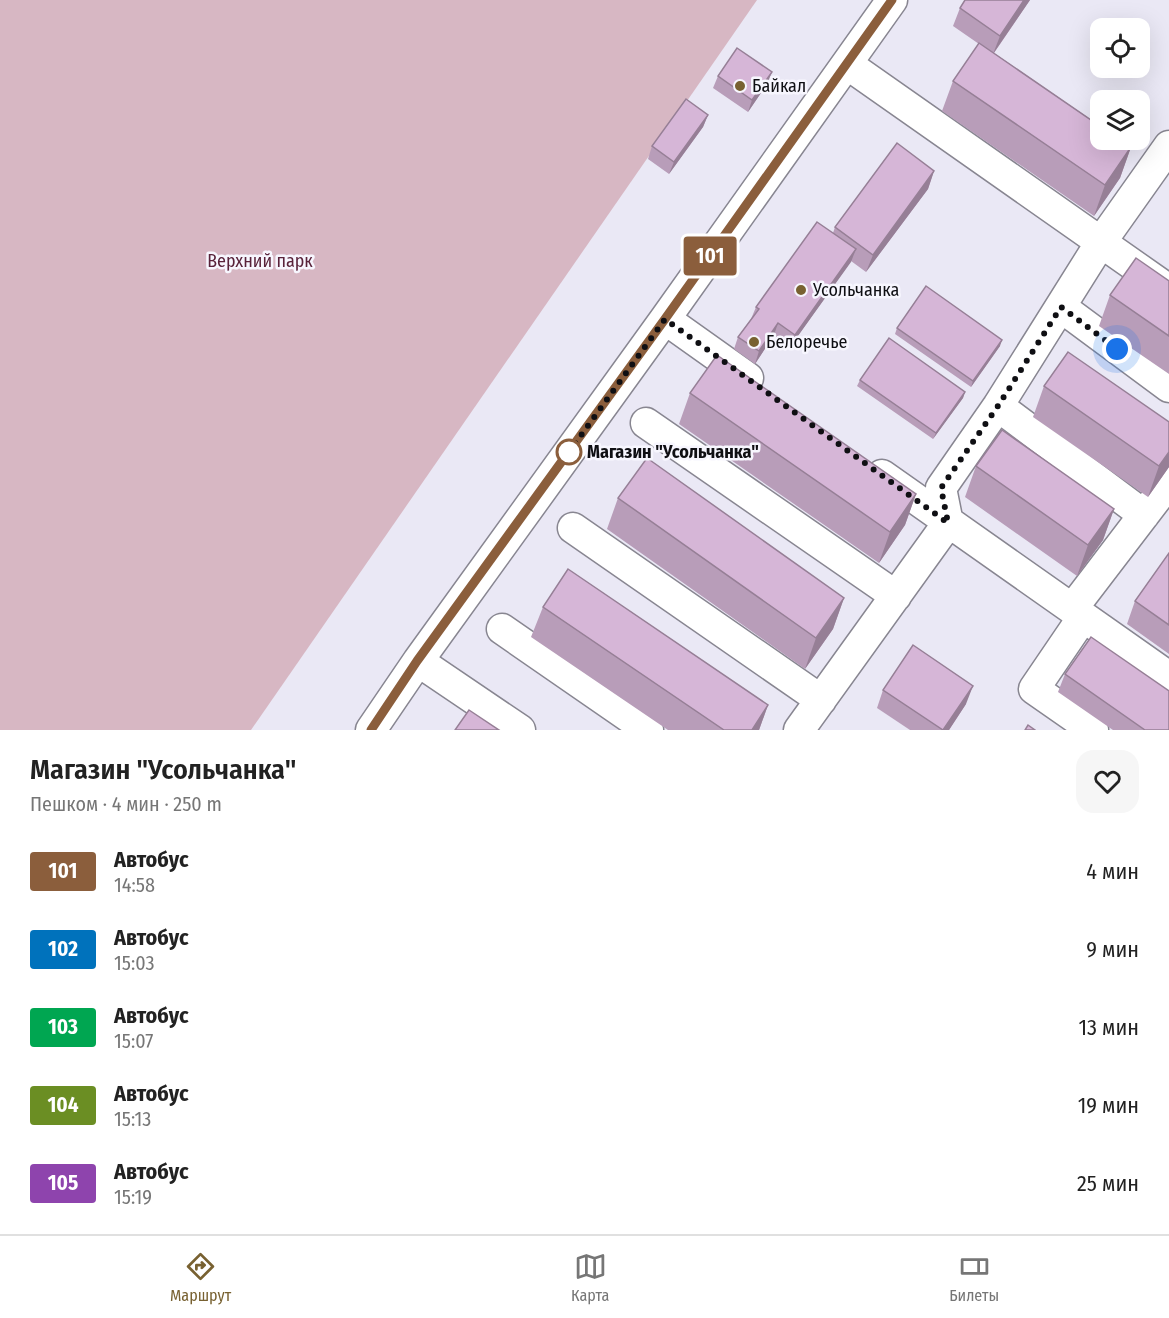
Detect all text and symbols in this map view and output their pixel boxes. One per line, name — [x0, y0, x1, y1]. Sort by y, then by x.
map controls — [1090, 18, 1150, 150]
button: locate — [1090, 18, 1150, 78]
place label: Байкал — [752, 75, 806, 97]
marker: Байкал — [733, 79, 747, 93]
button: layers — [1090, 90, 1150, 150]
line badge: 101 — [676, 236, 744, 276]
text: 101 — [696, 243, 724, 269]
park label: Верхний парк — [207, 250, 313, 272]
place label: Усольчанка — [812, 279, 900, 301]
marker: Усольчанка — [794, 283, 808, 297]
place label: Белоречье — [766, 331, 848, 353]
your location — [1102, 334, 1132, 364]
marker: Белоречье — [747, 335, 761, 349]
marker: Магазин "Усольчанка" — [556, 439, 582, 465]
place label: Магазин "Усольчанка" — [587, 441, 759, 463]
button: heart — [1076, 750, 1139, 813]
text: Магазин "Усольчанка" — [30, 753, 296, 786]
text: Пешком · 4 мин · 250 m — [30, 792, 222, 816]
text: Автобус — [114, 846, 189, 873]
text: 101 — [49, 858, 77, 884]
text: 4 мин — [1086, 858, 1139, 885]
text: 14:58 — [114, 873, 155, 897]
text: Автобус — [114, 924, 189, 951]
text: 102 — [48, 936, 78, 962]
text: 9 мин — [1086, 936, 1139, 963]
text: 15:03 — [114, 951, 154, 975]
text: Автобус — [114, 1002, 189, 1029]
text: 103 — [48, 1014, 78, 1040]
text: 13 мин — [1078, 1014, 1139, 1041]
text: 15:07 — [114, 1029, 153, 1053]
text: Автобус — [114, 1080, 189, 1107]
text: 104 — [47, 1092, 79, 1118]
text: 19 мин — [1078, 1092, 1139, 1119]
text: 15:13 — [114, 1107, 151, 1131]
text: Автобус — [114, 1158, 189, 1185]
text: 105 — [48, 1170, 78, 1196]
text: 25 мин — [1077, 1170, 1139, 1197]
text: 15:19 — [114, 1185, 152, 1209]
tab: Маршрут — [170, 1250, 231, 1305]
tab: Карта — [571, 1250, 609, 1305]
tab: Билеты — [949, 1250, 999, 1305]

